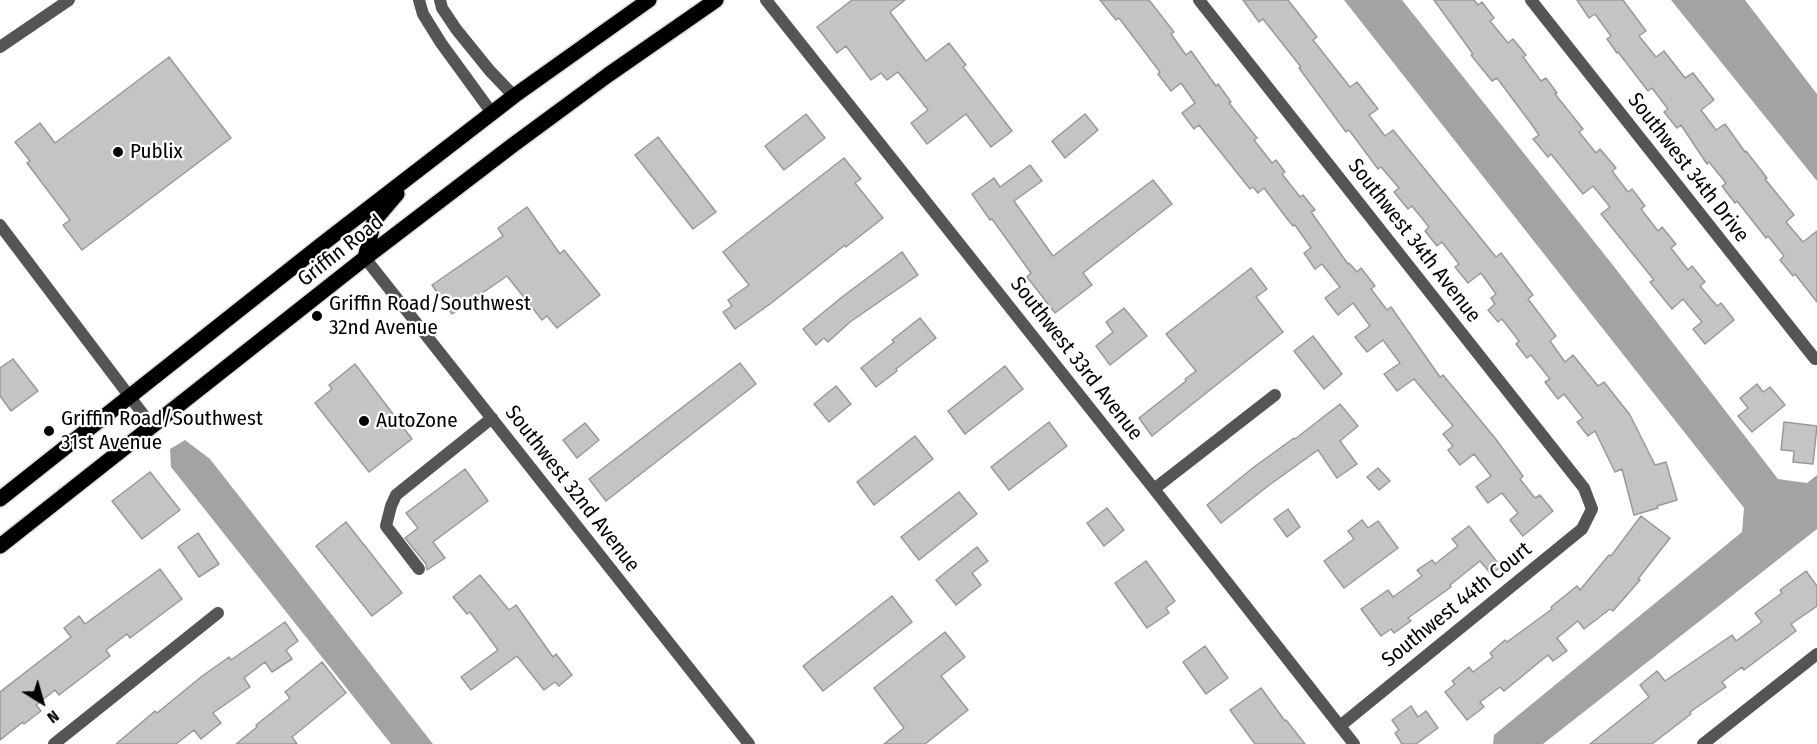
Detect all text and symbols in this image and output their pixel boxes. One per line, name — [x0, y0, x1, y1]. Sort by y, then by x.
street label: Southwest 34th Drive — [1622, 88, 1754, 248]
place label: Publix — [130, 139, 183, 165]
marker: Publix — [111, 145, 125, 159]
street label: Southwest 34th Avenue — [1342, 154, 1486, 328]
street label: Griffin Road — [293, 210, 389, 292]
street label: Southwest 33rd Avenue — [1004, 272, 1148, 446]
place label: Griffin Road/Southwest 32nd Avenue — [329, 291, 531, 341]
marker: Griffin Road/Southwest 32nd Avenue — [310, 309, 324, 323]
street label: Southwest 32nd Avenue — [499, 401, 645, 577]
place label: Griffin Road/Southwest 31st Avenue — [61, 406, 263, 456]
place label: AutoZone — [376, 408, 458, 434]
marker: AutoZone — [357, 414, 371, 428]
marker: Griffin Road/Southwest 31st Avenue — [42, 424, 56, 438]
street label: Southwest 44th Court — [1377, 537, 1537, 673]
north arrow — [12, 672, 72, 732]
text: N — [44, 706, 63, 727]

